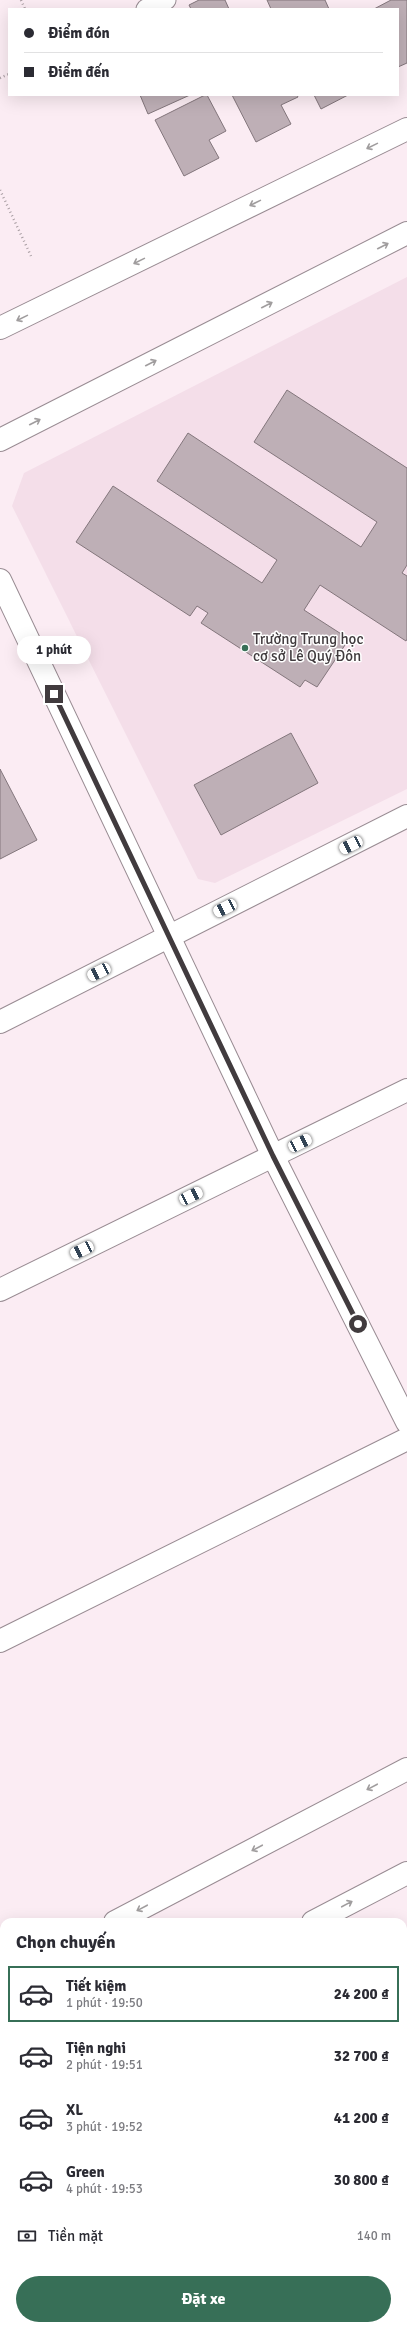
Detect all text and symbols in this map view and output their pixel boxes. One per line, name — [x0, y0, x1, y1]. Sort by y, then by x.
text: Điểm đón — [48, 24, 110, 42]
text: Điểm đến — [48, 63, 109, 81]
one-way arrow — [366, 143, 378, 150]
one-way arrow — [250, 200, 262, 208]
one-way arrow — [376, 242, 388, 249]
one-way arrow — [133, 258, 145, 265]
one-way arrow — [260, 300, 272, 308]
one-way arrow — [16, 315, 28, 322]
one-way arrow — [145, 359, 157, 366]
one-way arrow — [29, 418, 41, 425]
place label: Trường Trung học cơ sở Lê Quý Đôn — [253, 630, 363, 665]
callout: 1 phút — [17, 636, 91, 664]
text: 1 phút — [36, 642, 72, 658]
marker: Trường Trung học cơ sở Lê Quý Đôn — [240, 643, 250, 653]
route end — [45, 685, 63, 703]
car — [338, 834, 364, 856]
car — [212, 897, 238, 919]
car — [86, 961, 112, 983]
car — [287, 1132, 313, 1154]
car — [178, 1185, 204, 1207]
car — [69, 1239, 95, 1261]
route start — [349, 1315, 367, 1333]
one-way arrow — [367, 1784, 379, 1792]
one-way arrow — [251, 1844, 263, 1852]
one-way arrow — [341, 1900, 353, 1907]
one-way arrow — [136, 1905, 148, 1912]
text: Chọn chuyến — [16, 1931, 116, 1953]
icon: car — [18, 1976, 54, 2012]
text: Tiết kiệm — [66, 1977, 126, 1995]
text: 24 200 ₫ — [334, 1985, 389, 2003]
text: 1 phút · 19:50 — [66, 1995, 143, 2011]
icon: car — [18, 2038, 54, 2074]
text: Tiện nghi — [66, 2039, 126, 2057]
text: 32 700 ₫ — [334, 2047, 389, 2065]
text: 2 phút · 19:51 — [66, 2057, 143, 2073]
icon: car — [18, 2100, 54, 2136]
text: XL — [66, 2101, 83, 2119]
text: 41 200 ₫ — [334, 2109, 389, 2127]
text: 3 phút · 19:52 — [66, 2119, 143, 2135]
icon: car — [18, 2162, 54, 2198]
text: Green — [66, 2163, 105, 2181]
text: 30 800 ₫ — [334, 2171, 389, 2189]
text: 4 phút · 19:53 — [66, 2181, 143, 2197]
icon: cash — [16, 2225, 38, 2247]
text: Tiền mặt — [48, 2227, 103, 2245]
text: 140 m — [357, 2228, 391, 2244]
button: Đặt xe — [16, 2276, 391, 2322]

